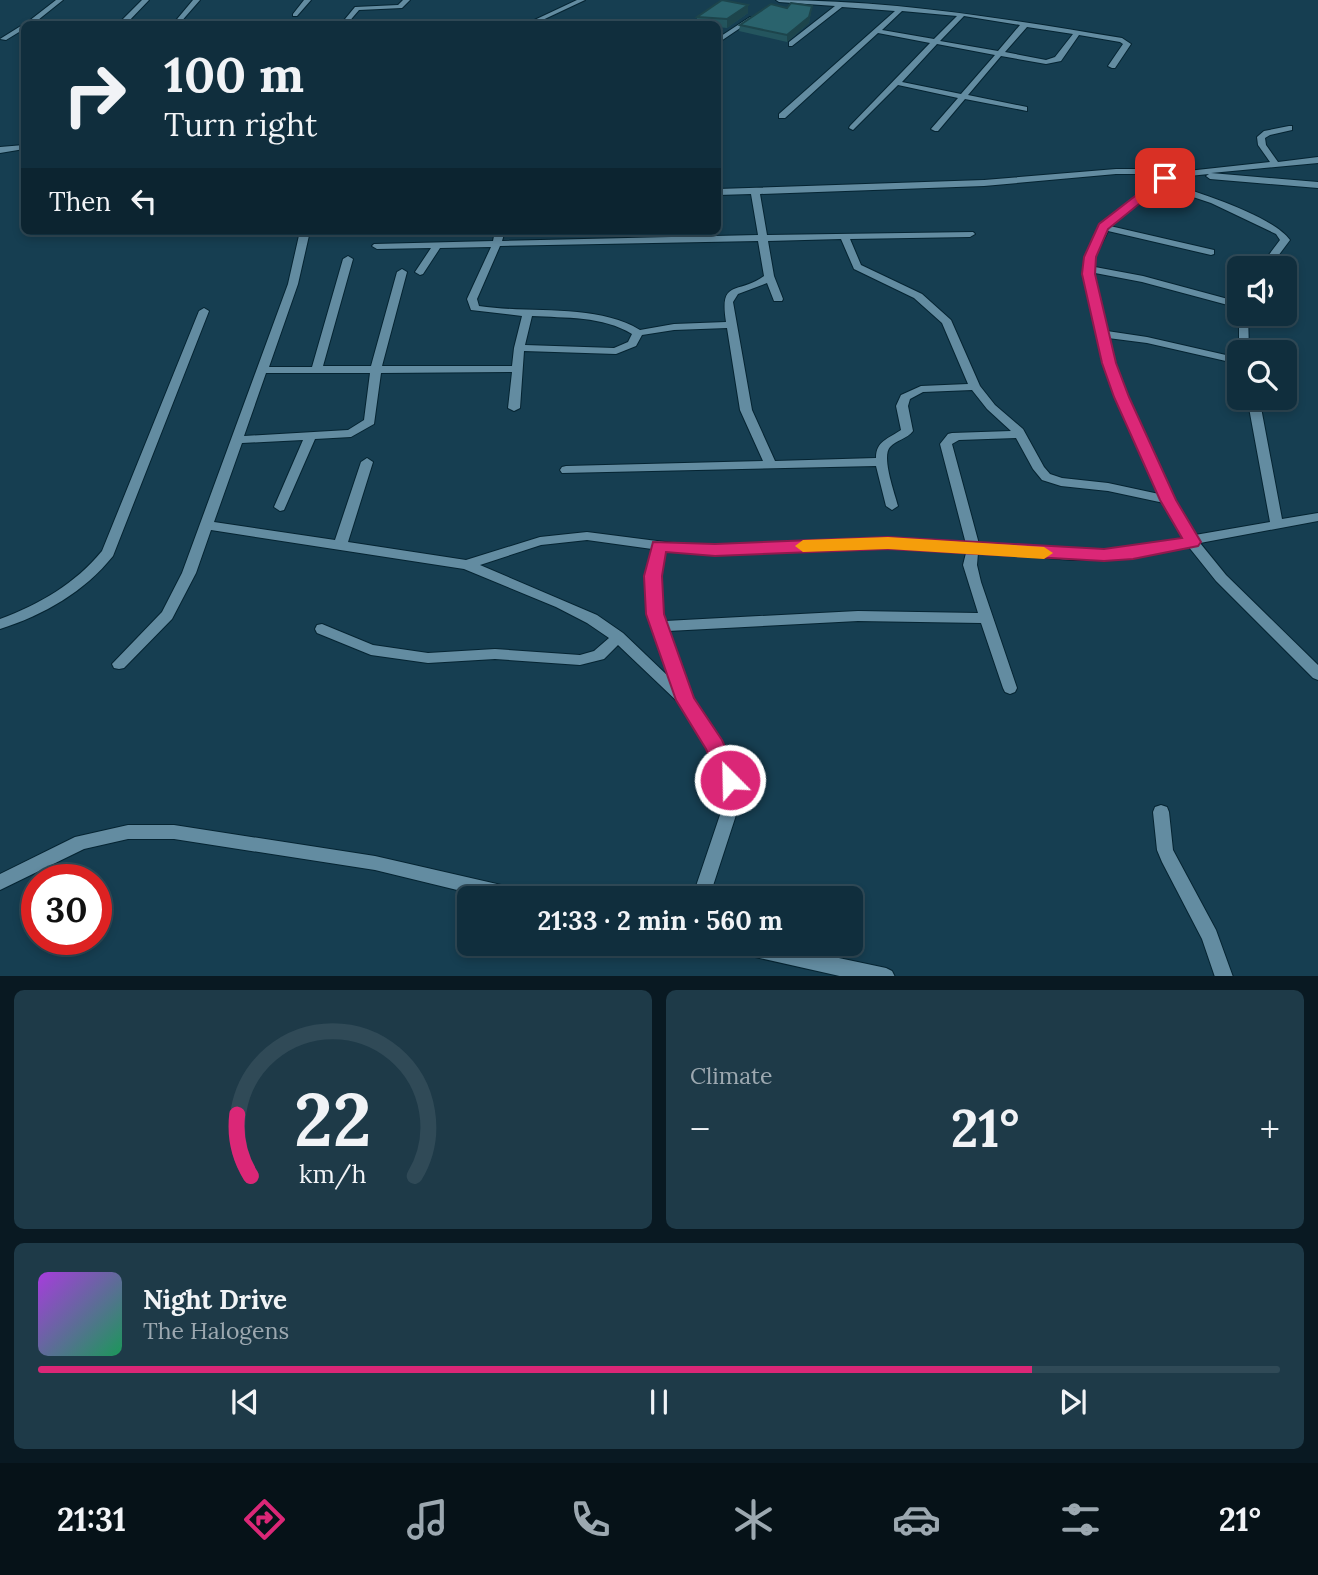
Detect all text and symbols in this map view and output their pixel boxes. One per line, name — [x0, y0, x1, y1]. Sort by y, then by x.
text: 100 m — [164, 43, 304, 105]
icon: right — [49, 49, 140, 140]
text: Turn right — [164, 104, 317, 145]
pin — [1135, 148, 1195, 208]
icon: arrive — [1146, 159, 1184, 197]
icon: left — [125, 182, 163, 220]
text: Then — [49, 185, 111, 218]
map controls — [1227, 256, 1297, 410]
button: sound — [1227, 256, 1297, 326]
button: search — [1227, 340, 1297, 410]
position arrow — [693, 743, 767, 817]
speed limit sign: 30 — [21, 864, 112, 955]
text: 21:33 · 2 min · 560 m — [537, 904, 783, 937]
text: Climate — [690, 1061, 772, 1090]
text: 22 — [294, 1073, 372, 1166]
text: 21° — [951, 1095, 1019, 1161]
text: − — [690, 1105, 710, 1153]
text: + — [1260, 1105, 1280, 1153]
text: km/h — [299, 1157, 367, 1189]
text: Night Drive — [143, 1283, 287, 1316]
text: The Halogens — [143, 1316, 289, 1345]
icon: previous — [226, 1383, 264, 1421]
icon: pause — [640, 1383, 678, 1421]
icon: next — [1054, 1383, 1092, 1421]
icon: directions — [240, 1495, 289, 1544]
icon: music — [403, 1495, 452, 1544]
icon: phone — [566, 1495, 615, 1544]
icon: climate — [729, 1495, 778, 1544]
icon: car — [892, 1495, 941, 1544]
icon: filters — [1056, 1495, 1105, 1544]
text: 21:31 — [57, 1499, 126, 1540]
text: 21° — [1219, 1499, 1261, 1540]

